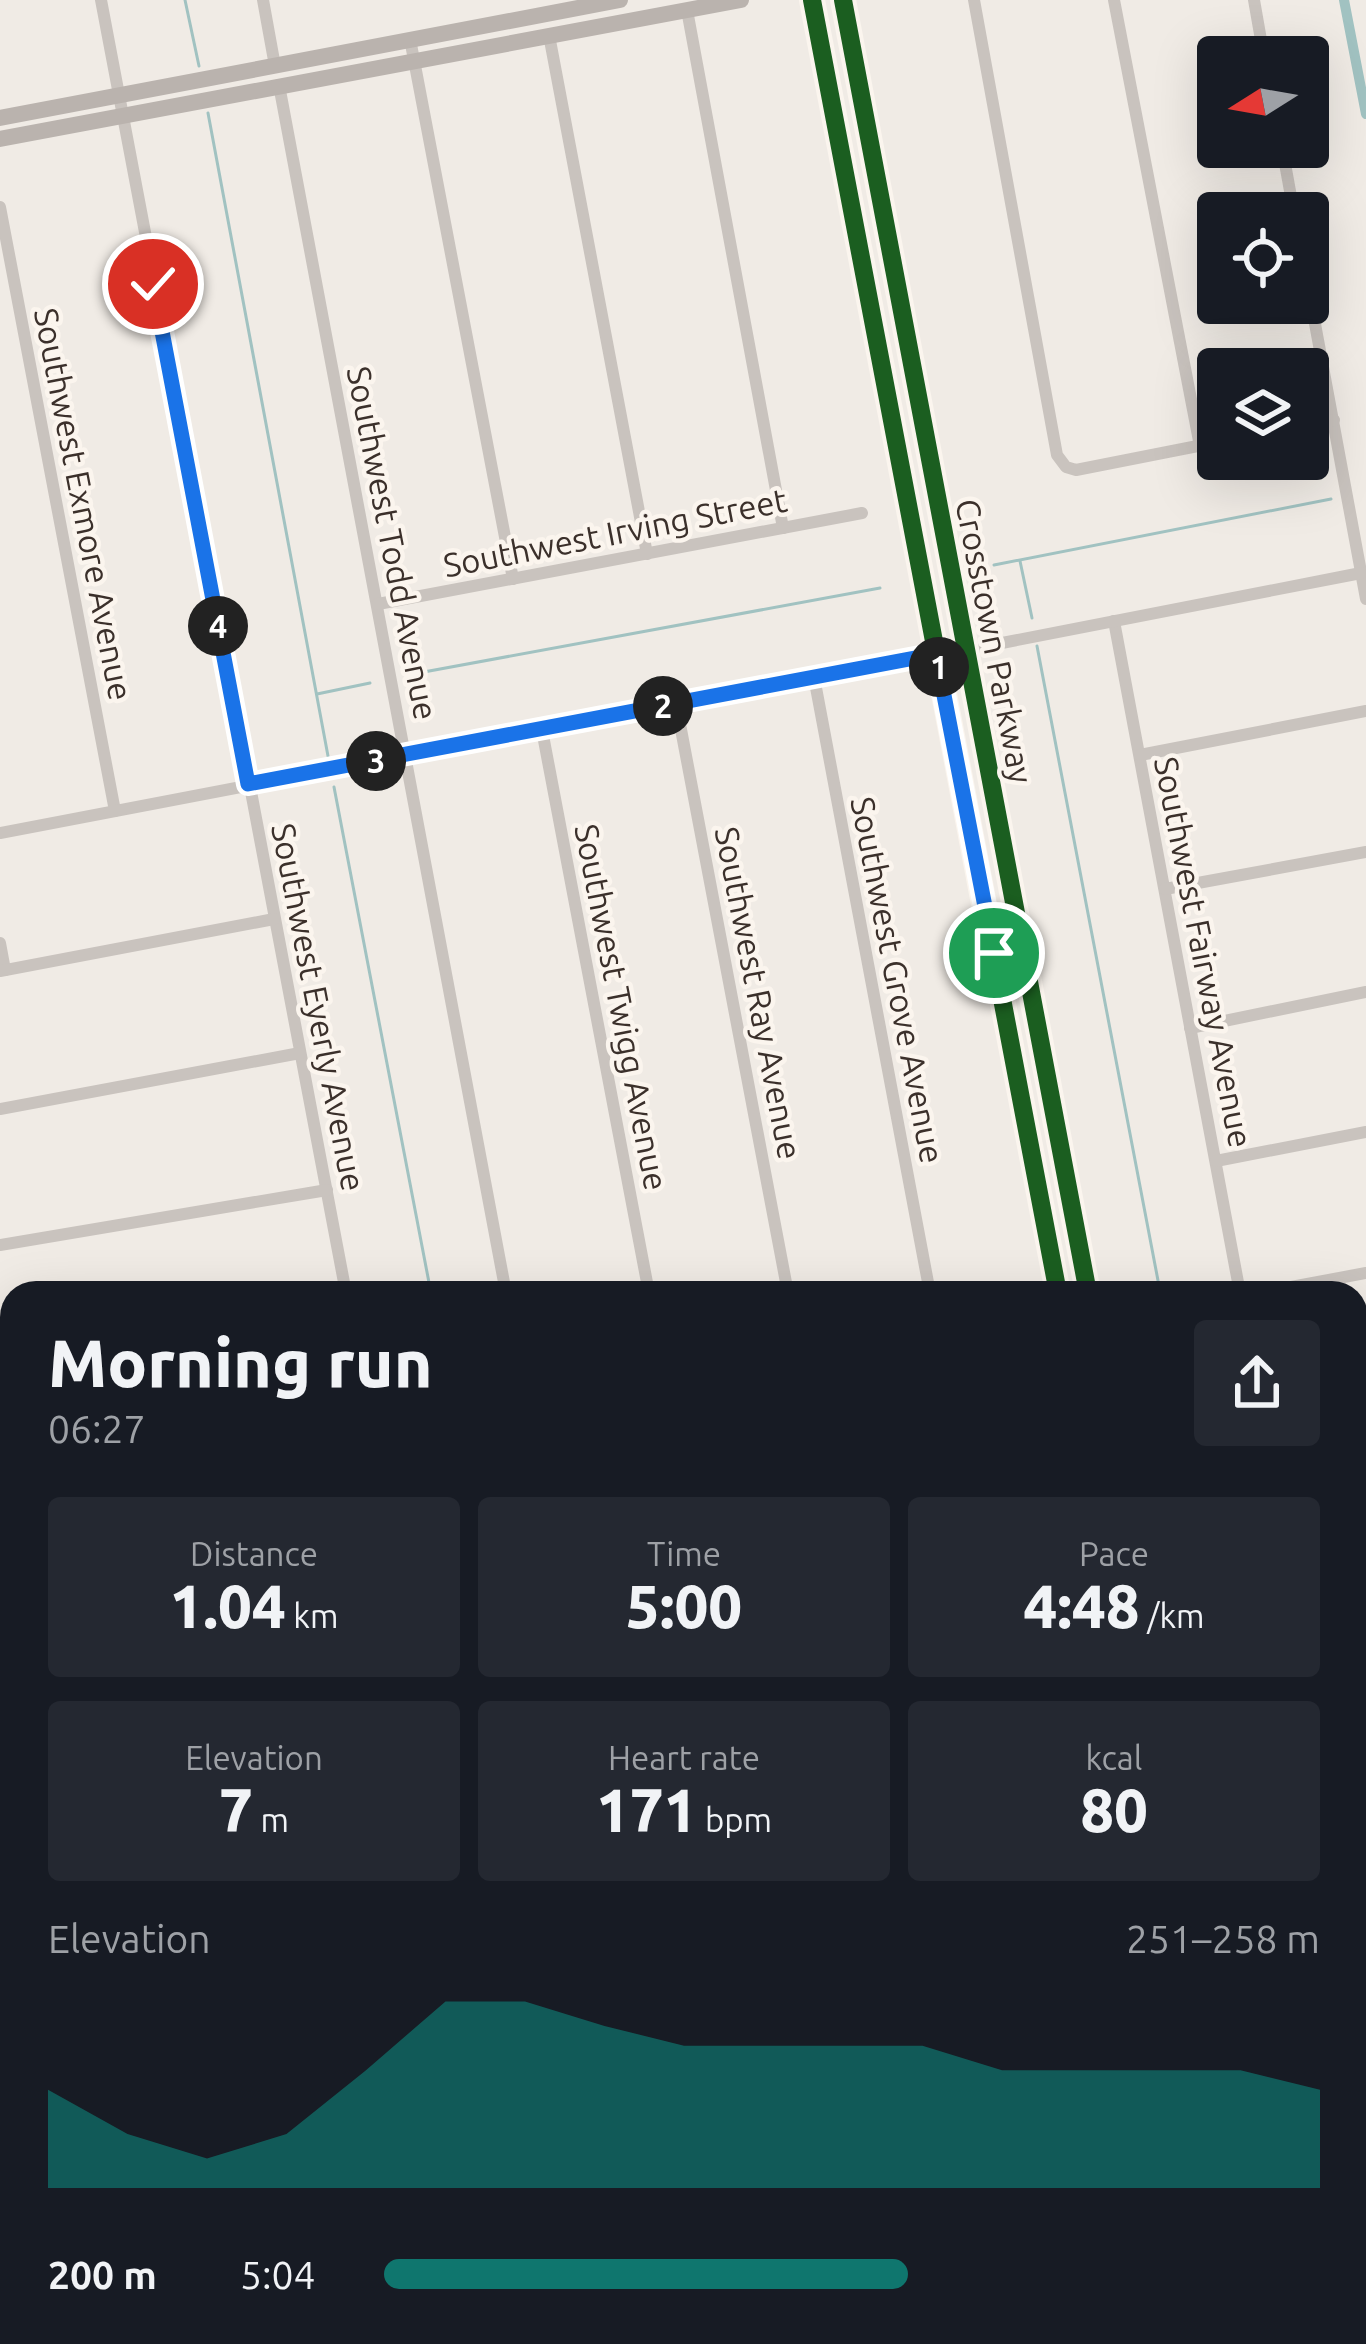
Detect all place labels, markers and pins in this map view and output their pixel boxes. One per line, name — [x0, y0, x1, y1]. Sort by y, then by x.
pin — [102, 233, 204, 335]
pin: 4 — [188, 596, 248, 656]
pin: 1 — [909, 637, 969, 697]
pin: 2 — [633, 676, 693, 736]
pin: 3 — [346, 731, 406, 791]
pin — [943, 902, 1045, 1004]

